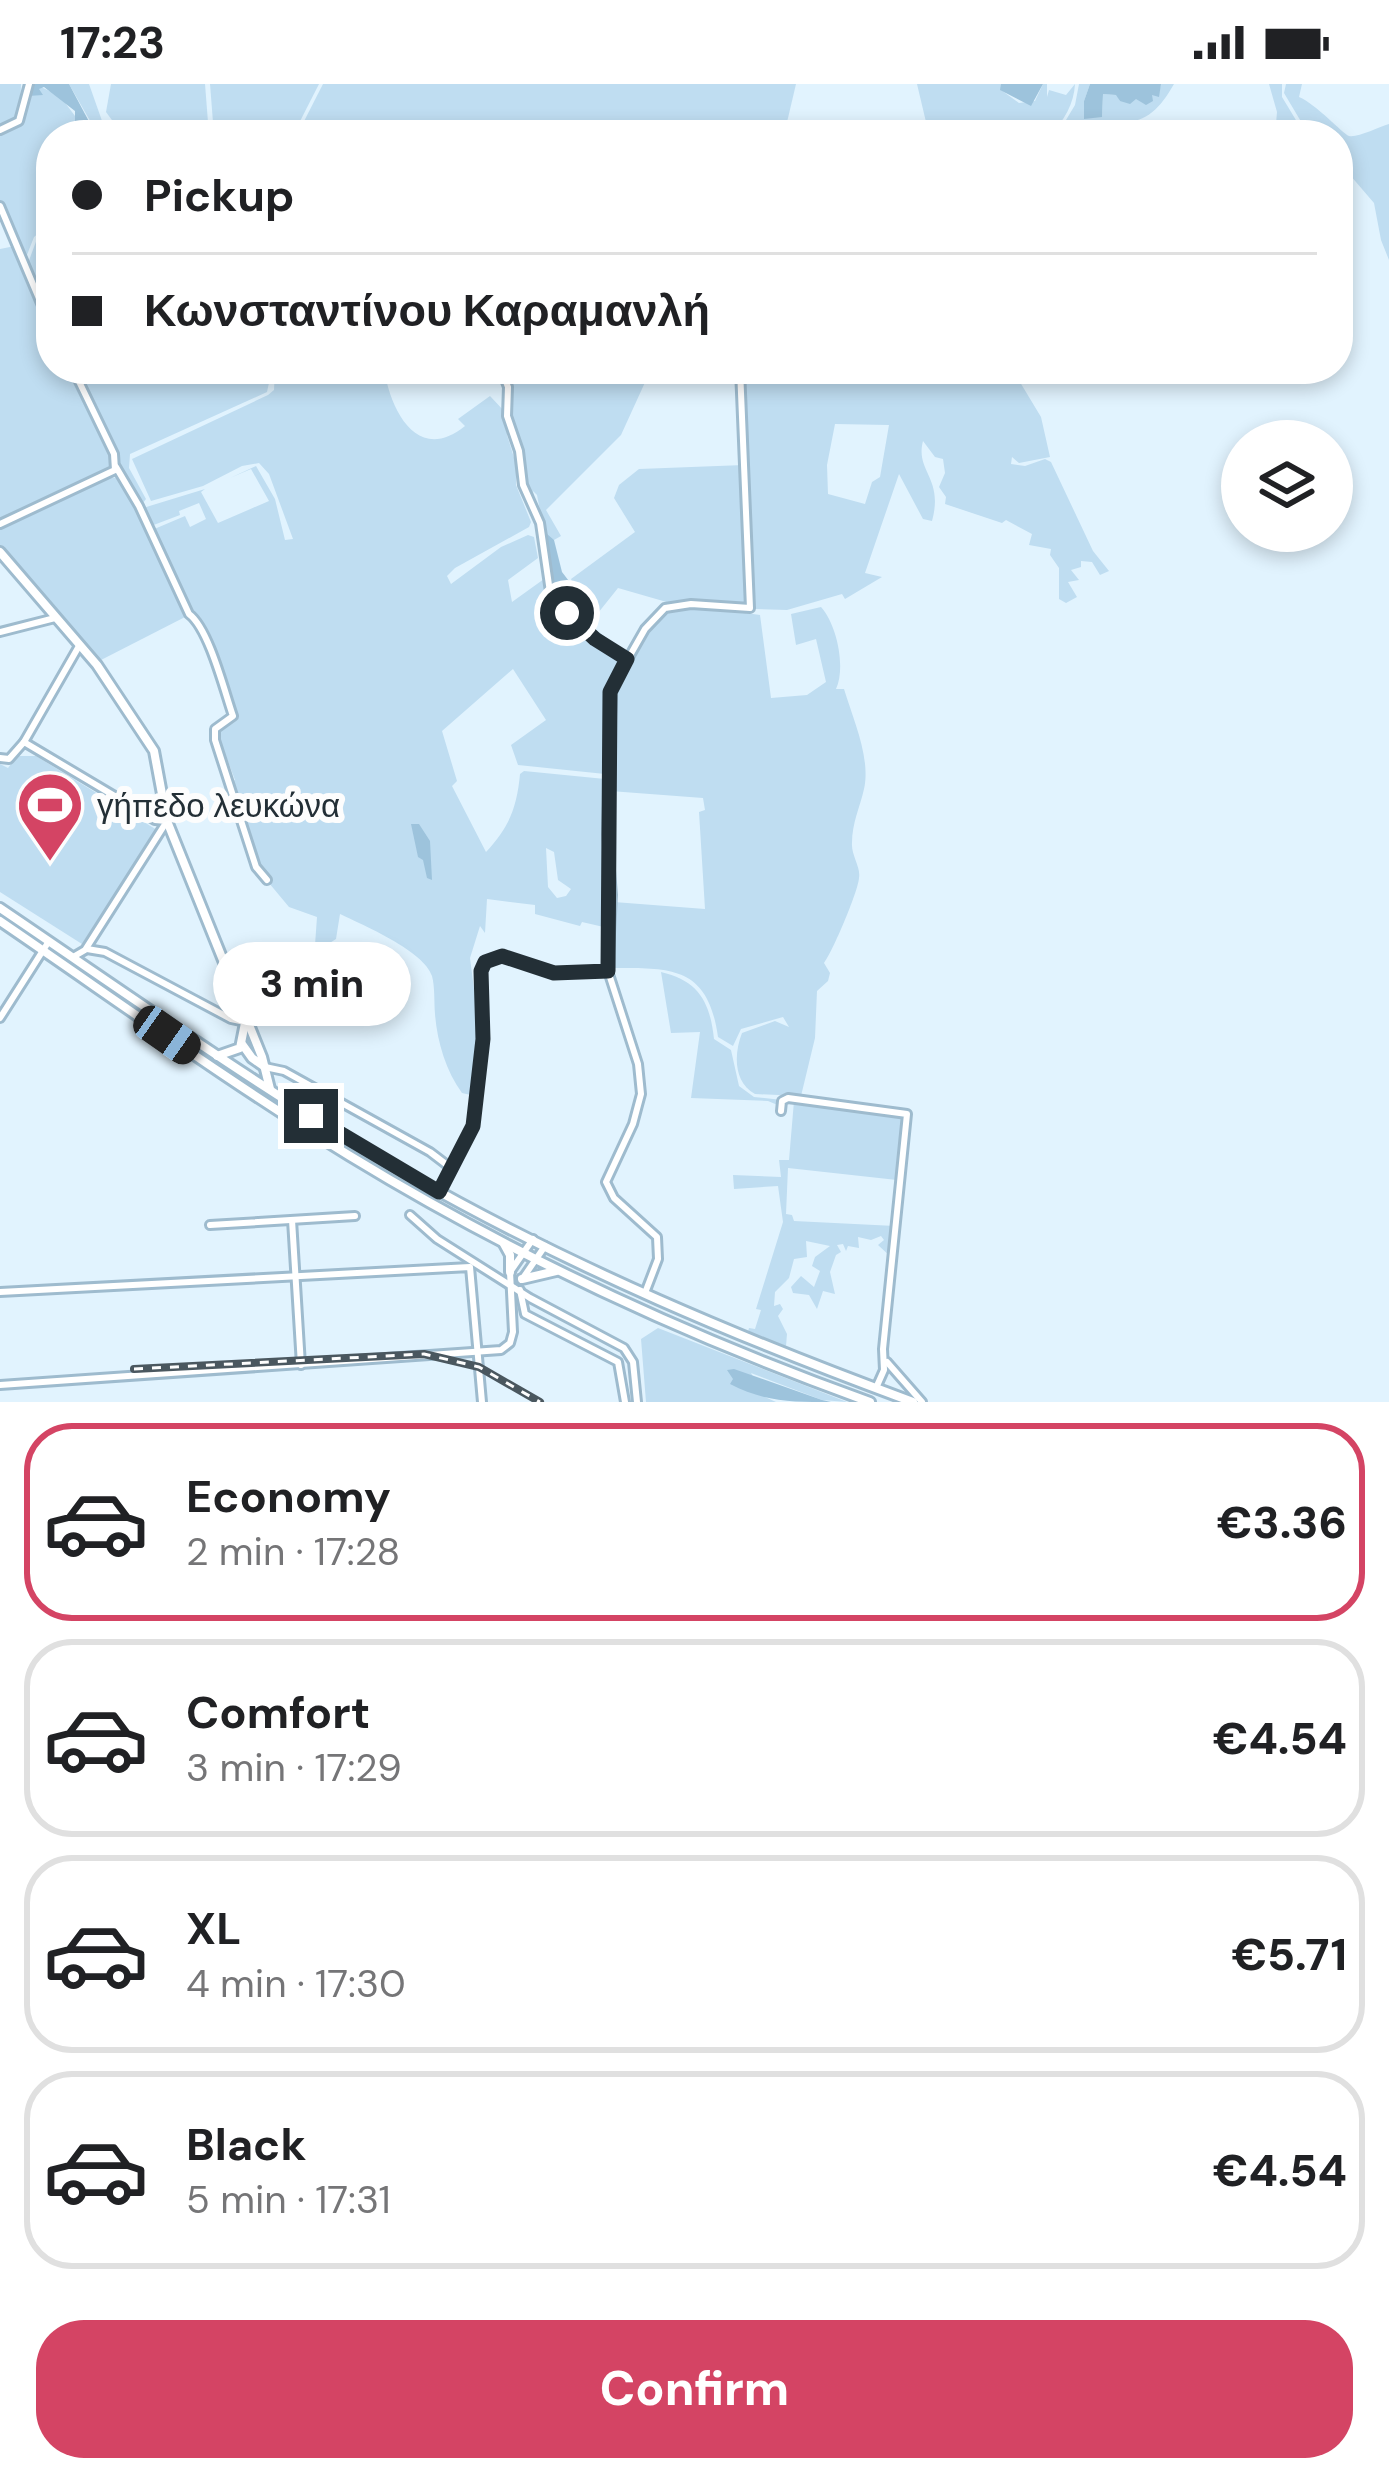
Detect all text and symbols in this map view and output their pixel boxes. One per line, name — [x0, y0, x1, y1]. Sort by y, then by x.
text: 17:23 — [60, 13, 165, 72]
text: Pickup — [144, 166, 294, 225]
text: Κωνσταντίνου Καραμανλή — [144, 281, 710, 340]
map controls — [1221, 420, 1353, 552]
button: layers — [1221, 420, 1353, 552]
route start — [540, 586, 594, 640]
sports icon: γήπεδο λευκώνα — [15, 770, 85, 864]
place label: γήπεδο λευκώνα — [97, 784, 340, 827]
callout: 3 min — [212, 942, 410, 1026]
text: 3 min — [260, 958, 364, 1009]
car — [127, 1000, 207, 1070]
route end — [284, 1089, 338, 1143]
text: Economy — [186, 1467, 391, 1526]
icon: car — [42, 1468, 150, 1576]
text: €3.36 — [1217, 1493, 1347, 1552]
text: 2 min · 17:28 — [186, 1526, 400, 1577]
text: Comfort — [186, 1683, 370, 1742]
icon: car — [42, 1684, 150, 1792]
text: €4.54 — [1213, 1709, 1347, 1768]
text: 3 min · 17:29 — [186, 1742, 402, 1793]
text: XL — [186, 1899, 241, 1958]
icon: car — [42, 1900, 150, 2008]
text: €5.71 — [1231, 1925, 1347, 1984]
text: 4 min · 17:30 — [186, 1958, 406, 2009]
text: Black — [186, 2115, 306, 2174]
icon: car — [42, 2116, 150, 2224]
text: €4.54 — [1213, 2141, 1347, 2200]
text: 5 min · 17:31 — [186, 2174, 391, 2225]
button: Confirm — [36, 2320, 1353, 2458]

